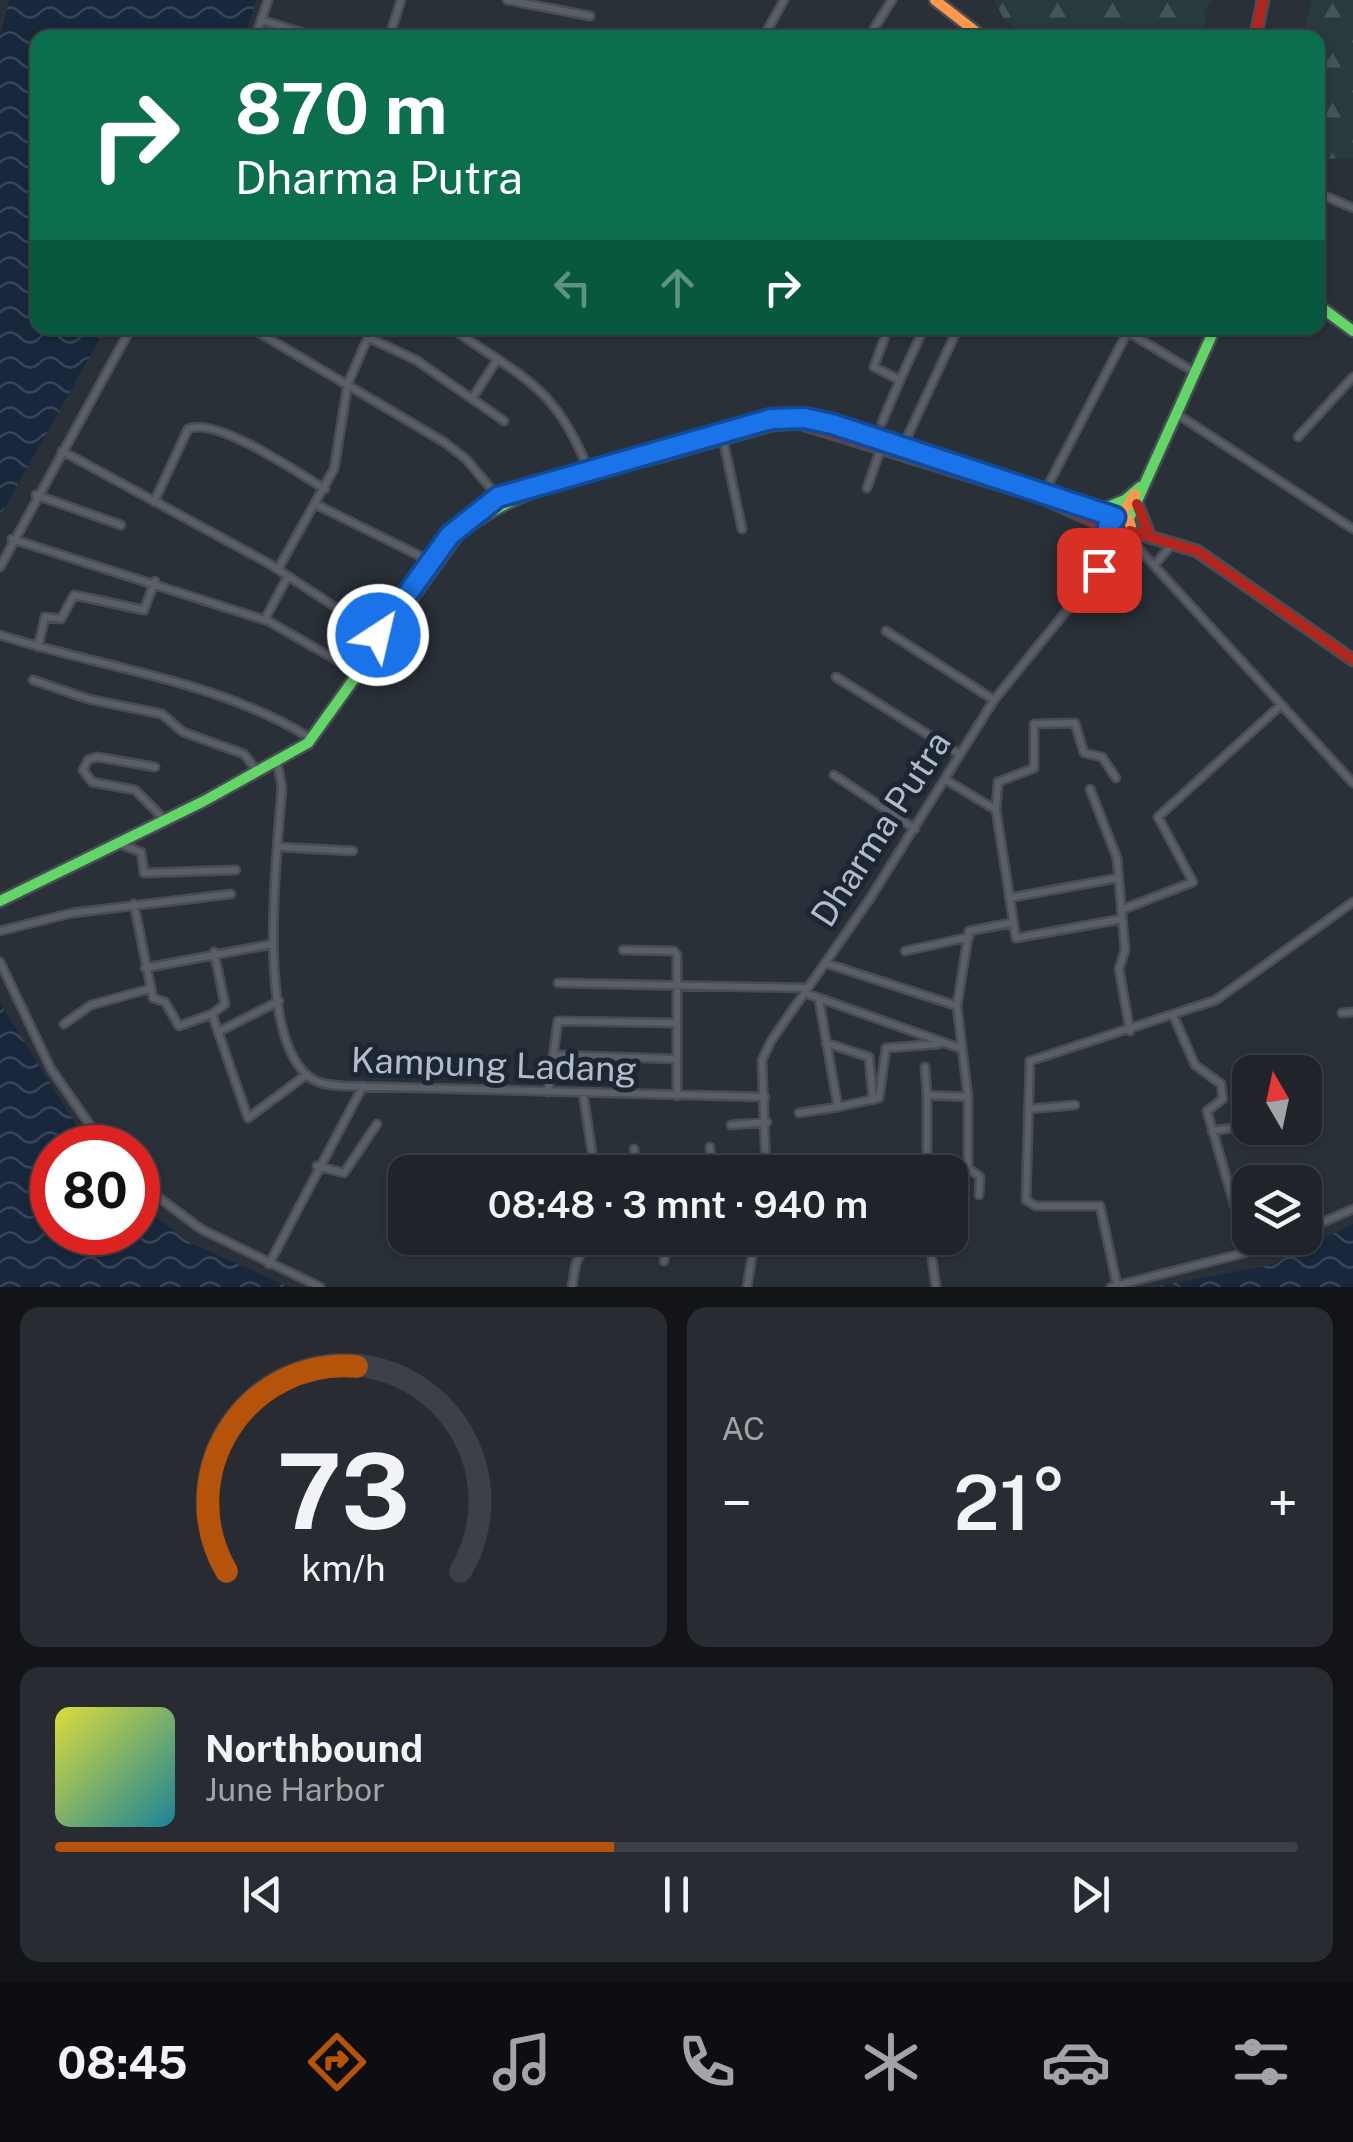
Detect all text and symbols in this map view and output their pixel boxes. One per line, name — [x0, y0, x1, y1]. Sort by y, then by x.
text: 870 m — [235, 67, 448, 150]
icon: right — [70, 70, 200, 200]
text: Dharma Putra — [235, 151, 523, 204]
icon: left — [545, 260, 600, 315]
icon: ahead — [650, 260, 705, 315]
icon: right — [755, 260, 810, 315]
pin — [1057, 528, 1142, 613]
icon: arrive — [1072, 543, 1127, 598]
position arrow — [326, 583, 430, 687]
street label: Dharma Putra — [802, 724, 959, 934]
street label: Kampung Ladang — [350, 1039, 638, 1090]
north arrow — [1232, 1055, 1322, 1145]
map controls — [1232, 1055, 1322, 1255]
speed limit sign: 80 — [30, 1125, 160, 1255]
button: layers — [1232, 1165, 1322, 1255]
text: 08:48 · 3 mnt · 940 m — [488, 1182, 868, 1227]
text: AC — [722, 1410, 765, 1447]
text: 73 — [277, 1430, 410, 1552]
text: 21° — [953, 1459, 1066, 1547]
text: − — [722, 1471, 752, 1535]
text: + — [1268, 1471, 1298, 1535]
text: km/h — [301, 1547, 385, 1589]
text: Northbound — [205, 1726, 423, 1771]
text: June Harbor — [205, 1771, 385, 1808]
icon: previous — [235, 1867, 290, 1922]
icon: pause — [649, 1867, 704, 1922]
icon: next — [1063, 1867, 1118, 1922]
icon: directions — [302, 2027, 372, 2097]
icon: music — [487, 2027, 557, 2097]
icon: phone — [672, 2027, 742, 2097]
icon: climate — [856, 2027, 926, 2097]
icon: car — [1041, 2027, 1111, 2097]
icon: filters — [1226, 2027, 1296, 2097]
text: 08:45 — [57, 2036, 188, 2089]

